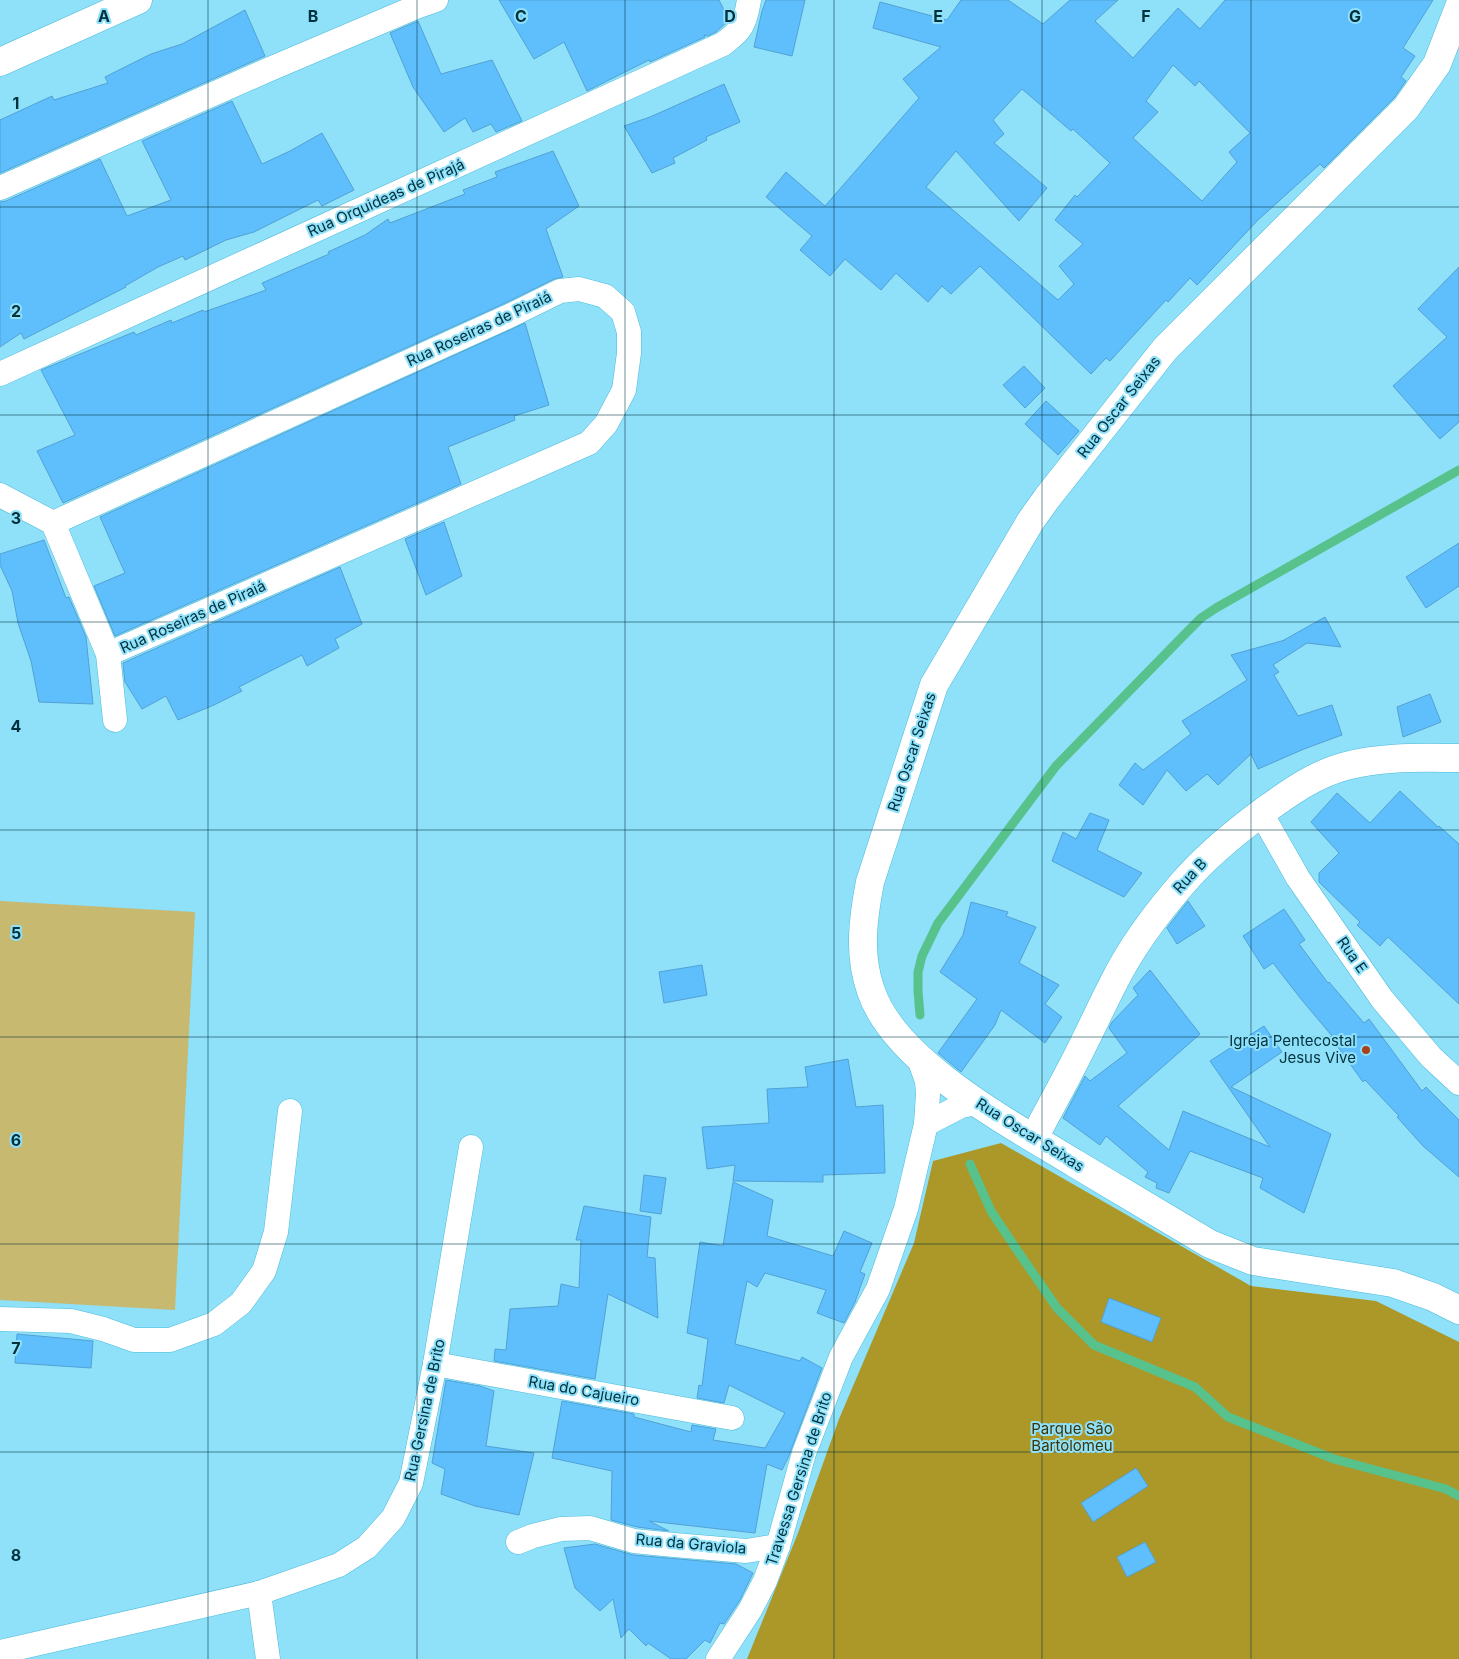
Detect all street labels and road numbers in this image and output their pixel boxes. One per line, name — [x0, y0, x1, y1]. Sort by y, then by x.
street label: Rua Orquideas de Pirajá — [304, 154, 467, 241]
street label: Rua Roseiras de Piraiá — [403, 287, 554, 370]
street label: Rua Oscar Seixas — [1073, 352, 1164, 461]
street label: Rua Roseiras de Piraiá — [117, 576, 269, 657]
street label: Rua Oscar Seixas — [883, 690, 940, 814]
street label: Rua B — [1169, 854, 1211, 897]
street label: Rua E — [1333, 933, 1372, 977]
street label: Rua Oscar Seixas — [973, 1094, 1088, 1176]
street label: Rua Gersina de Brito — [400, 1337, 449, 1483]
street label: Rua do Cajueiro — [527, 1371, 641, 1410]
street label: Travessa Gersina de Brito — [761, 1389, 836, 1568]
street label: Rua da Graviola — [635, 1529, 747, 1558]

